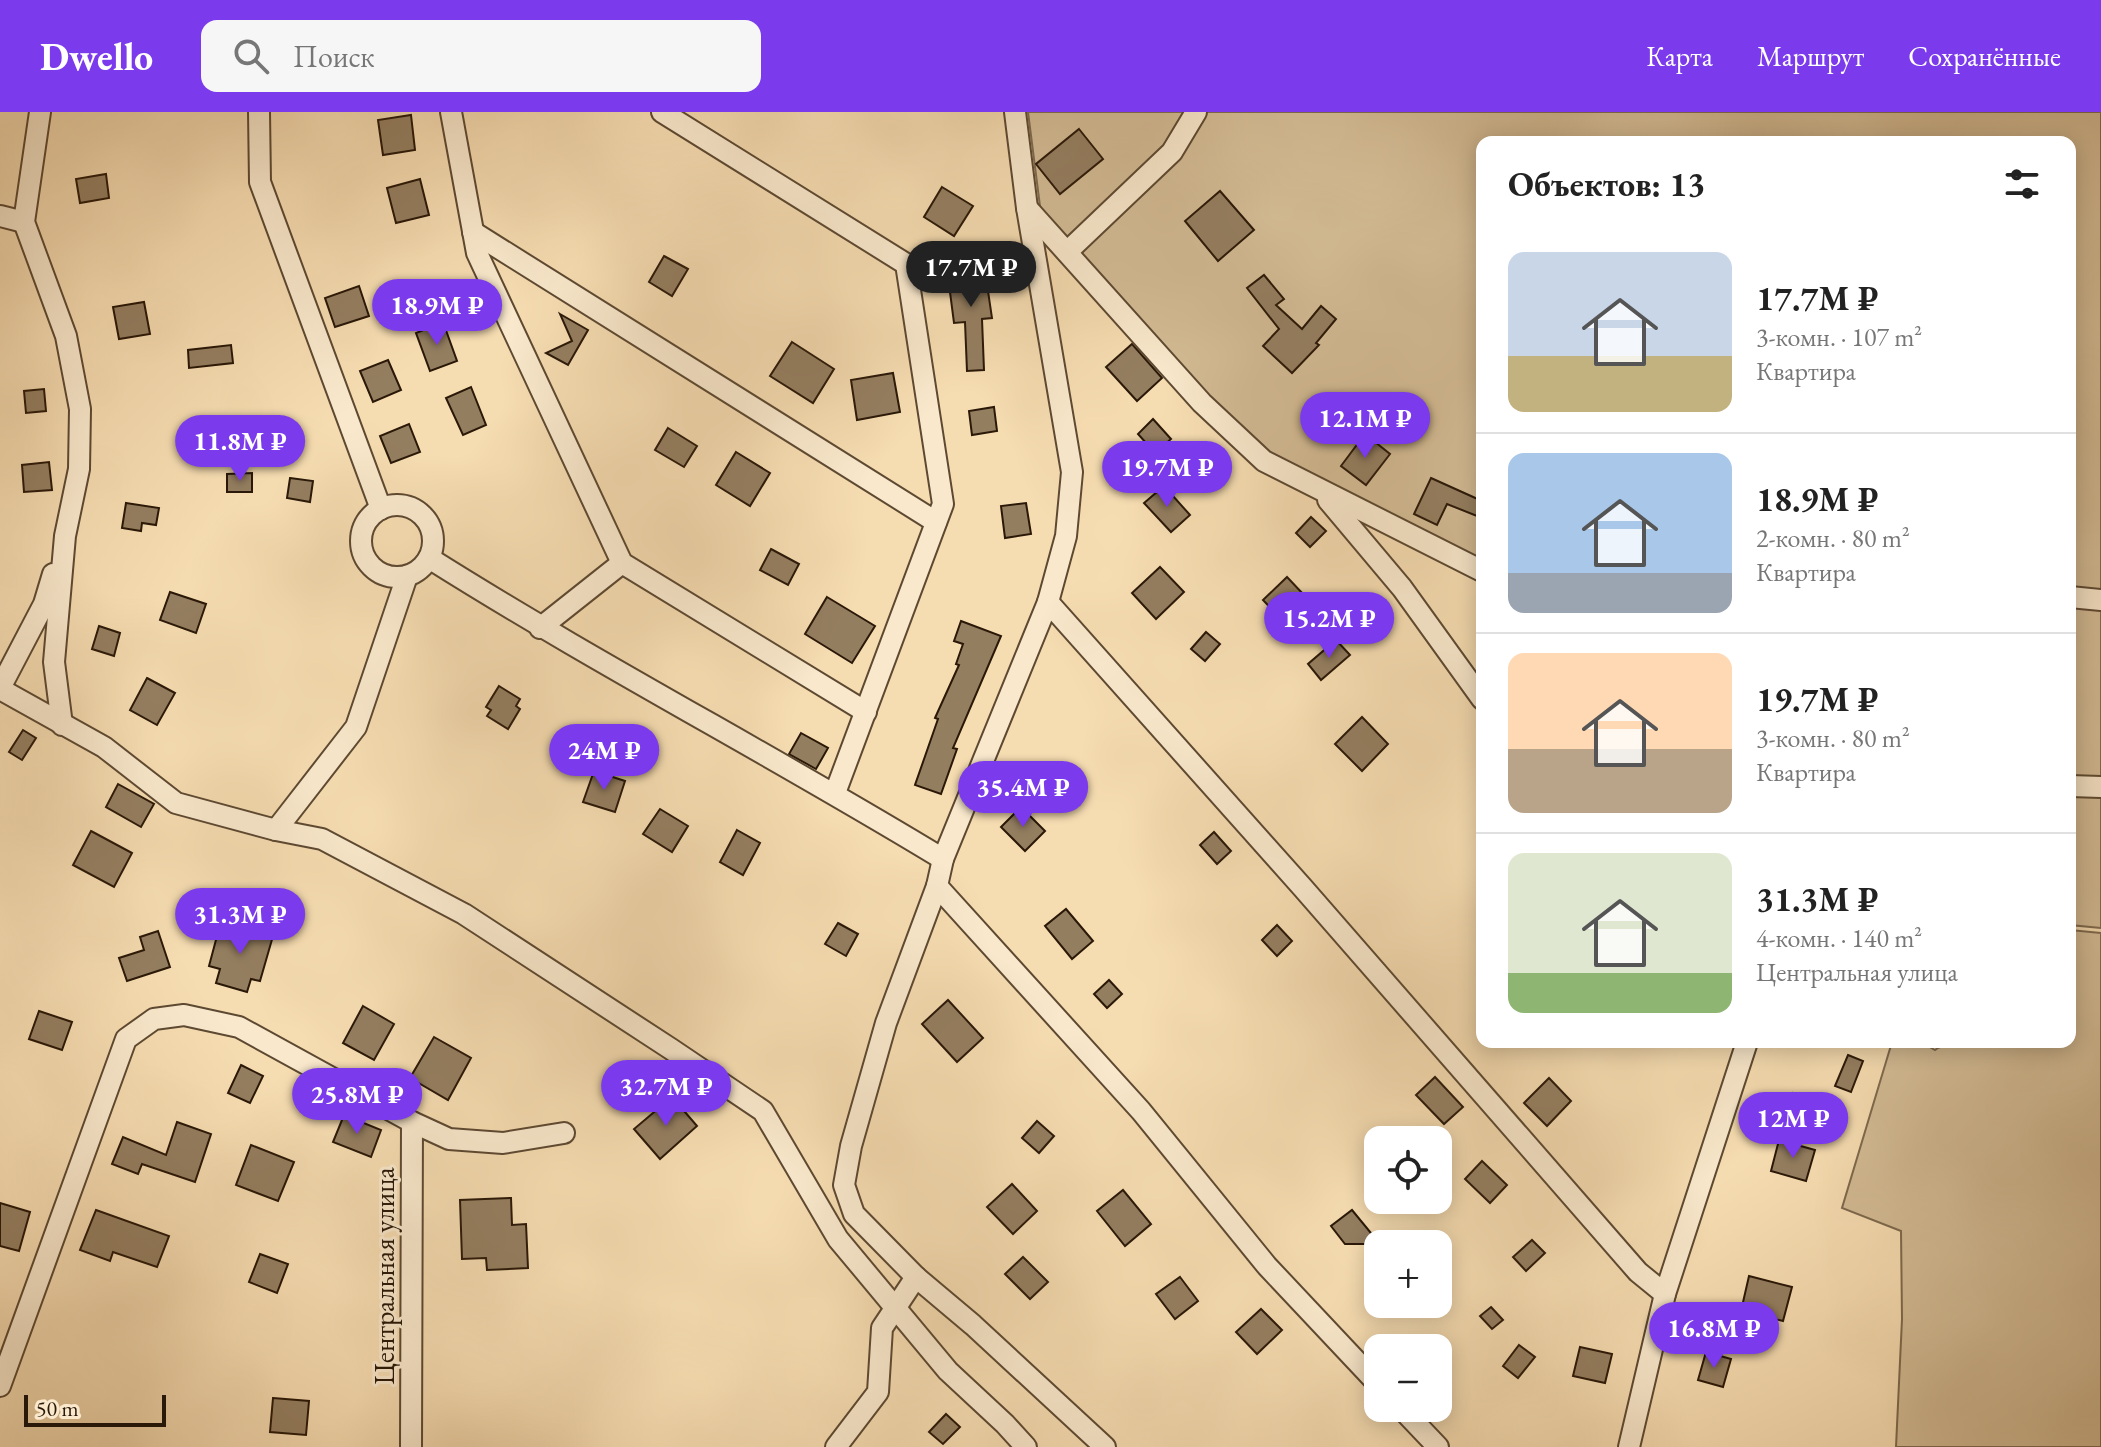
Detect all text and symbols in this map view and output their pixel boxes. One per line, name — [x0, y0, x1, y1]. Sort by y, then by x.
search box — [201, 20, 761, 92]
text: Dwello — [40, 32, 153, 81]
icon: search — [229, 34, 273, 78]
text: Поиск — [293, 37, 375, 76]
text: Карта — [1646, 38, 1713, 74]
text: Маршрут — [1757, 38, 1864, 74]
text: Сохранённые — [1908, 38, 2061, 74]
text: Объектов: 13 — [1508, 162, 1705, 206]
icon: filters — [2000, 162, 2044, 206]
pin: 17.7M ₽ — [897, 241, 1045, 309]
text: 17.7M ₽ — [924, 250, 1018, 284]
text: 17.7M ₽ — [1756, 276, 1879, 320]
pin: 18.9M ₽ — [363, 279, 511, 347]
icon: home — [1572, 284, 1668, 380]
text: 18.9M ₽ — [390, 288, 484, 322]
text: 3-комн. · 107 m² — [1756, 320, 1922, 354]
text: Квартира — [1756, 354, 1856, 388]
pin: 12.1M ₽ — [1291, 392, 1439, 460]
text: 12.1M ₽ — [1318, 401, 1412, 435]
pin: 11.8M ₽ — [166, 415, 314, 483]
text: 11.8M ₽ — [193, 424, 287, 458]
pin: 19.7M ₽ — [1093, 441, 1241, 509]
text: 19.7M ₽ — [1120, 450, 1214, 484]
text: 18.9M ₽ — [1756, 477, 1879, 521]
icon: home — [1572, 485, 1668, 581]
text: 2-комн. · 80 m² — [1756, 521, 1910, 555]
text: Квартира — [1756, 555, 1856, 589]
pin: 15.2M ₽ — [1255, 592, 1403, 660]
text: 15.2M ₽ — [1282, 601, 1376, 635]
text: 19.7M ₽ — [1756, 677, 1879, 721]
icon: home — [1572, 685, 1668, 781]
text: 3-комн. · 80 m² — [1756, 721, 1910, 755]
pin: 24M ₽ — [548, 724, 660, 792]
text: 24M ₽ — [567, 733, 641, 767]
text: Квартира — [1756, 755, 1856, 789]
pin: 35.4M ₽ — [949, 761, 1097, 829]
text: 35.4M ₽ — [976, 770, 1070, 804]
text: 31.3M ₽ — [1756, 877, 1879, 921]
icon: home — [1572, 885, 1668, 981]
pin: 31.3M ₽ — [166, 888, 314, 956]
text: 31.3M ₽ — [193, 897, 287, 931]
text: 4-комн. · 140 m² — [1756, 921, 1922, 955]
text: Центральная улица — [1756, 955, 1958, 989]
pin: 32.7M ₽ — [592, 1060, 740, 1128]
pin: 25.8M ₽ — [283, 1068, 431, 1136]
text: 32.7M ₽ — [619, 1069, 713, 1103]
text: 25.8M ₽ — [310, 1077, 404, 1111]
pin: 12M ₽ — [1737, 1092, 1849, 1160]
text: 12M ₽ — [1756, 1101, 1830, 1135]
map controls — [1364, 1126, 1452, 1422]
button: locate — [1364, 1126, 1452, 1214]
street label: Центральная улица — [366, 1166, 402, 1385]
button: + — [1364, 1230, 1452, 1318]
pin: 16.8M ₽ — [1640, 1302, 1788, 1370]
text: 16.8M ₽ — [1667, 1311, 1761, 1345]
button: − — [1364, 1334, 1452, 1422]
scale bar — [24, 1391, 166, 1427]
text: 50 m — [36, 1394, 79, 1423]

